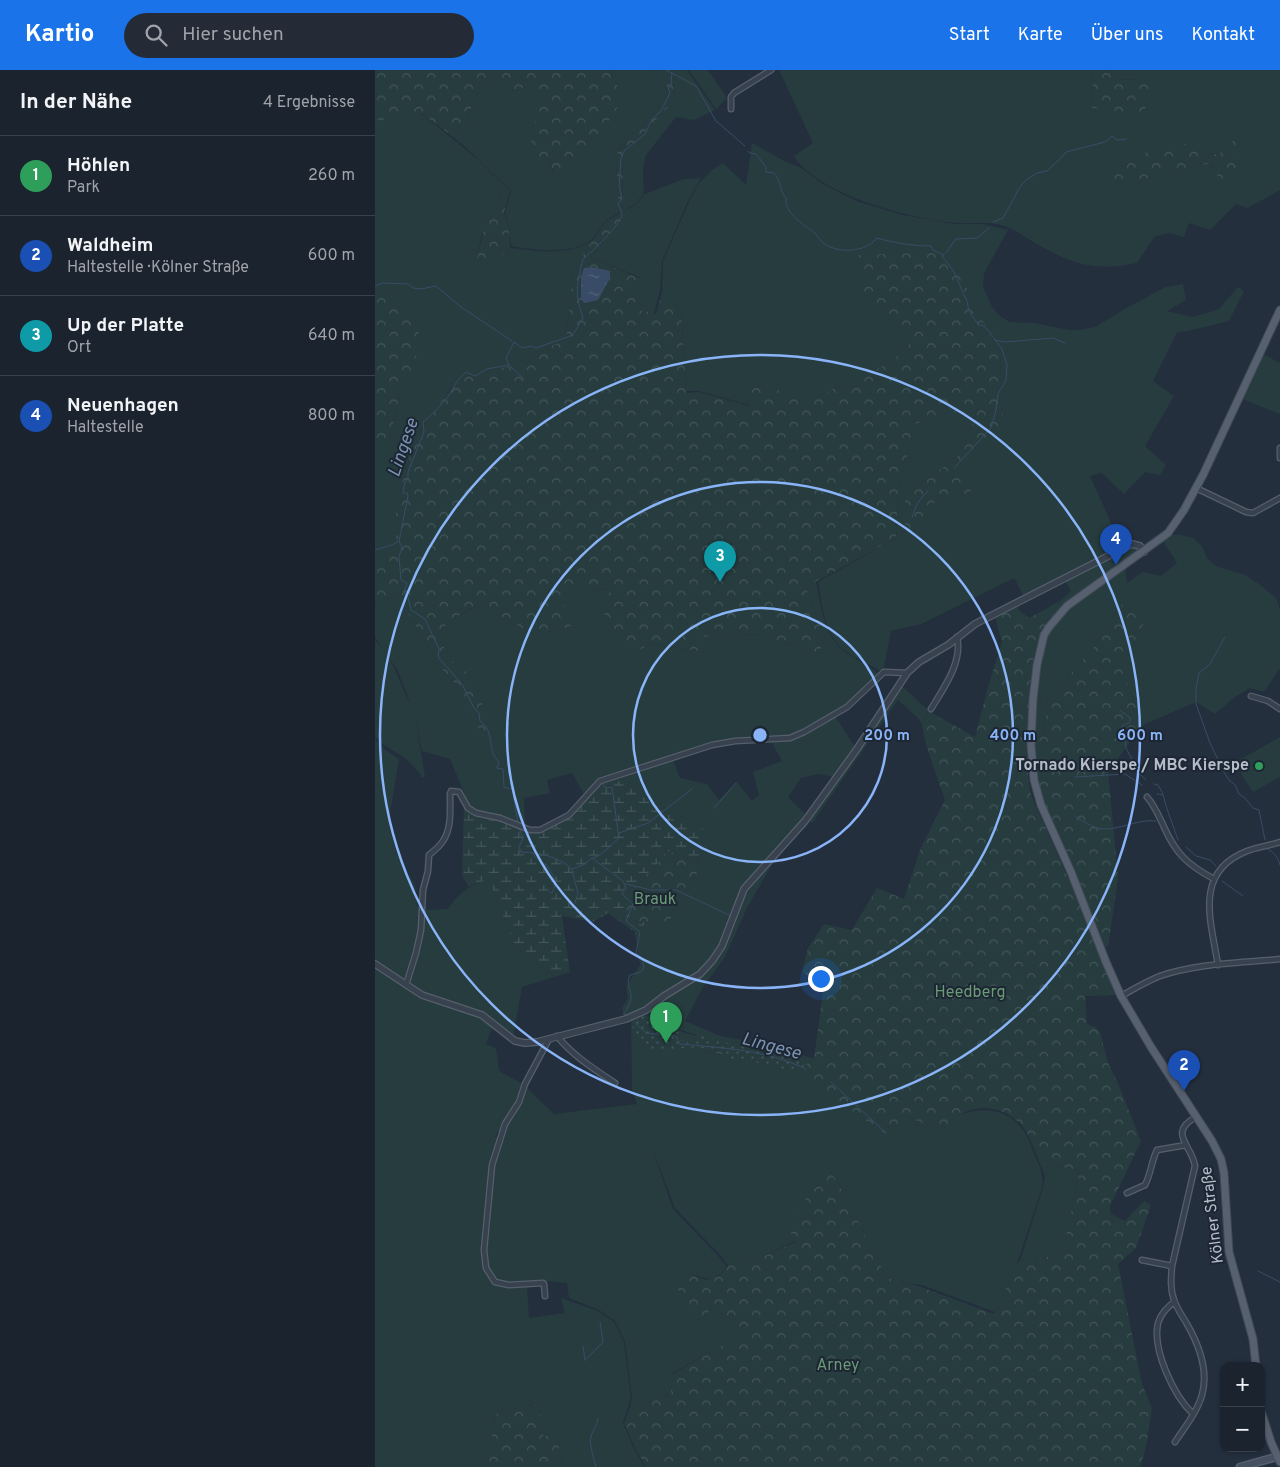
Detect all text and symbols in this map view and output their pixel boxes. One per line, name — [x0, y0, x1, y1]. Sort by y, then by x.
search box — [124, 13, 474, 58]
text: Kartio — [25, 20, 94, 50]
icon: search — [142, 21, 170, 49]
text: Hier suchen — [182, 23, 284, 47]
text: Start — [949, 24, 990, 47]
text: Karte — [1018, 24, 1063, 47]
text: Über uns — [1091, 24, 1163, 47]
text: Kontakt — [1191, 24, 1255, 47]
text: In der Nähe — [20, 89, 132, 116]
text: 4 Ergebnisse — [263, 93, 355, 113]
text: Höhlen — [67, 154, 130, 178]
text: 1 — [33, 166, 39, 186]
text: 260 m — [308, 166, 355, 186]
text: Park — [67, 178, 100, 198]
text: Waldheim — [67, 234, 153, 258]
text: 2 — [31, 246, 41, 266]
text: 600 m — [308, 246, 355, 266]
text: Haltestelle · Kölner Straße — [67, 258, 249, 278]
text: Up der Platte — [67, 314, 184, 338]
text: 3 — [31, 326, 41, 346]
text: 640 m — [308, 326, 355, 346]
text: Ort — [67, 338, 91, 358]
text: Neuenhagen — [67, 394, 179, 418]
text: 4 — [31, 406, 41, 426]
text: 800 m — [308, 406, 355, 426]
water label: Lingese — [383, 415, 425, 480]
text: Haltestelle — [67, 418, 144, 438]
pin: 4 — [1100, 524, 1132, 565]
pin: 3 — [704, 541, 736, 582]
centre of rings — [751, 726, 769, 744]
text: 200 m — [864, 727, 910, 746]
text: 400 m — [990, 727, 1036, 746]
text: 600 m — [1117, 727, 1163, 746]
place label: Tornado Kierspe / MBC Kierspe — [1015, 756, 1249, 776]
marker: Tornado Kierspe / MBC Kierspe — [1253, 760, 1265, 772]
park label: Brauk — [634, 890, 676, 910]
your location — [808, 966, 834, 992]
park label: Heedberg — [935, 983, 1005, 1003]
pin: 1 — [650, 1002, 682, 1043]
water label: Lingese — [739, 1028, 804, 1066]
pin: 2 — [1168, 1050, 1200, 1091]
street label: Kölner Straße — [1197, 1165, 1229, 1265]
park label: Arney — [816, 1356, 860, 1376]
map controls — [1220, 1362, 1265, 1452]
button: + — [1220, 1362, 1265, 1407]
button: − — [1220, 1407, 1265, 1452]

